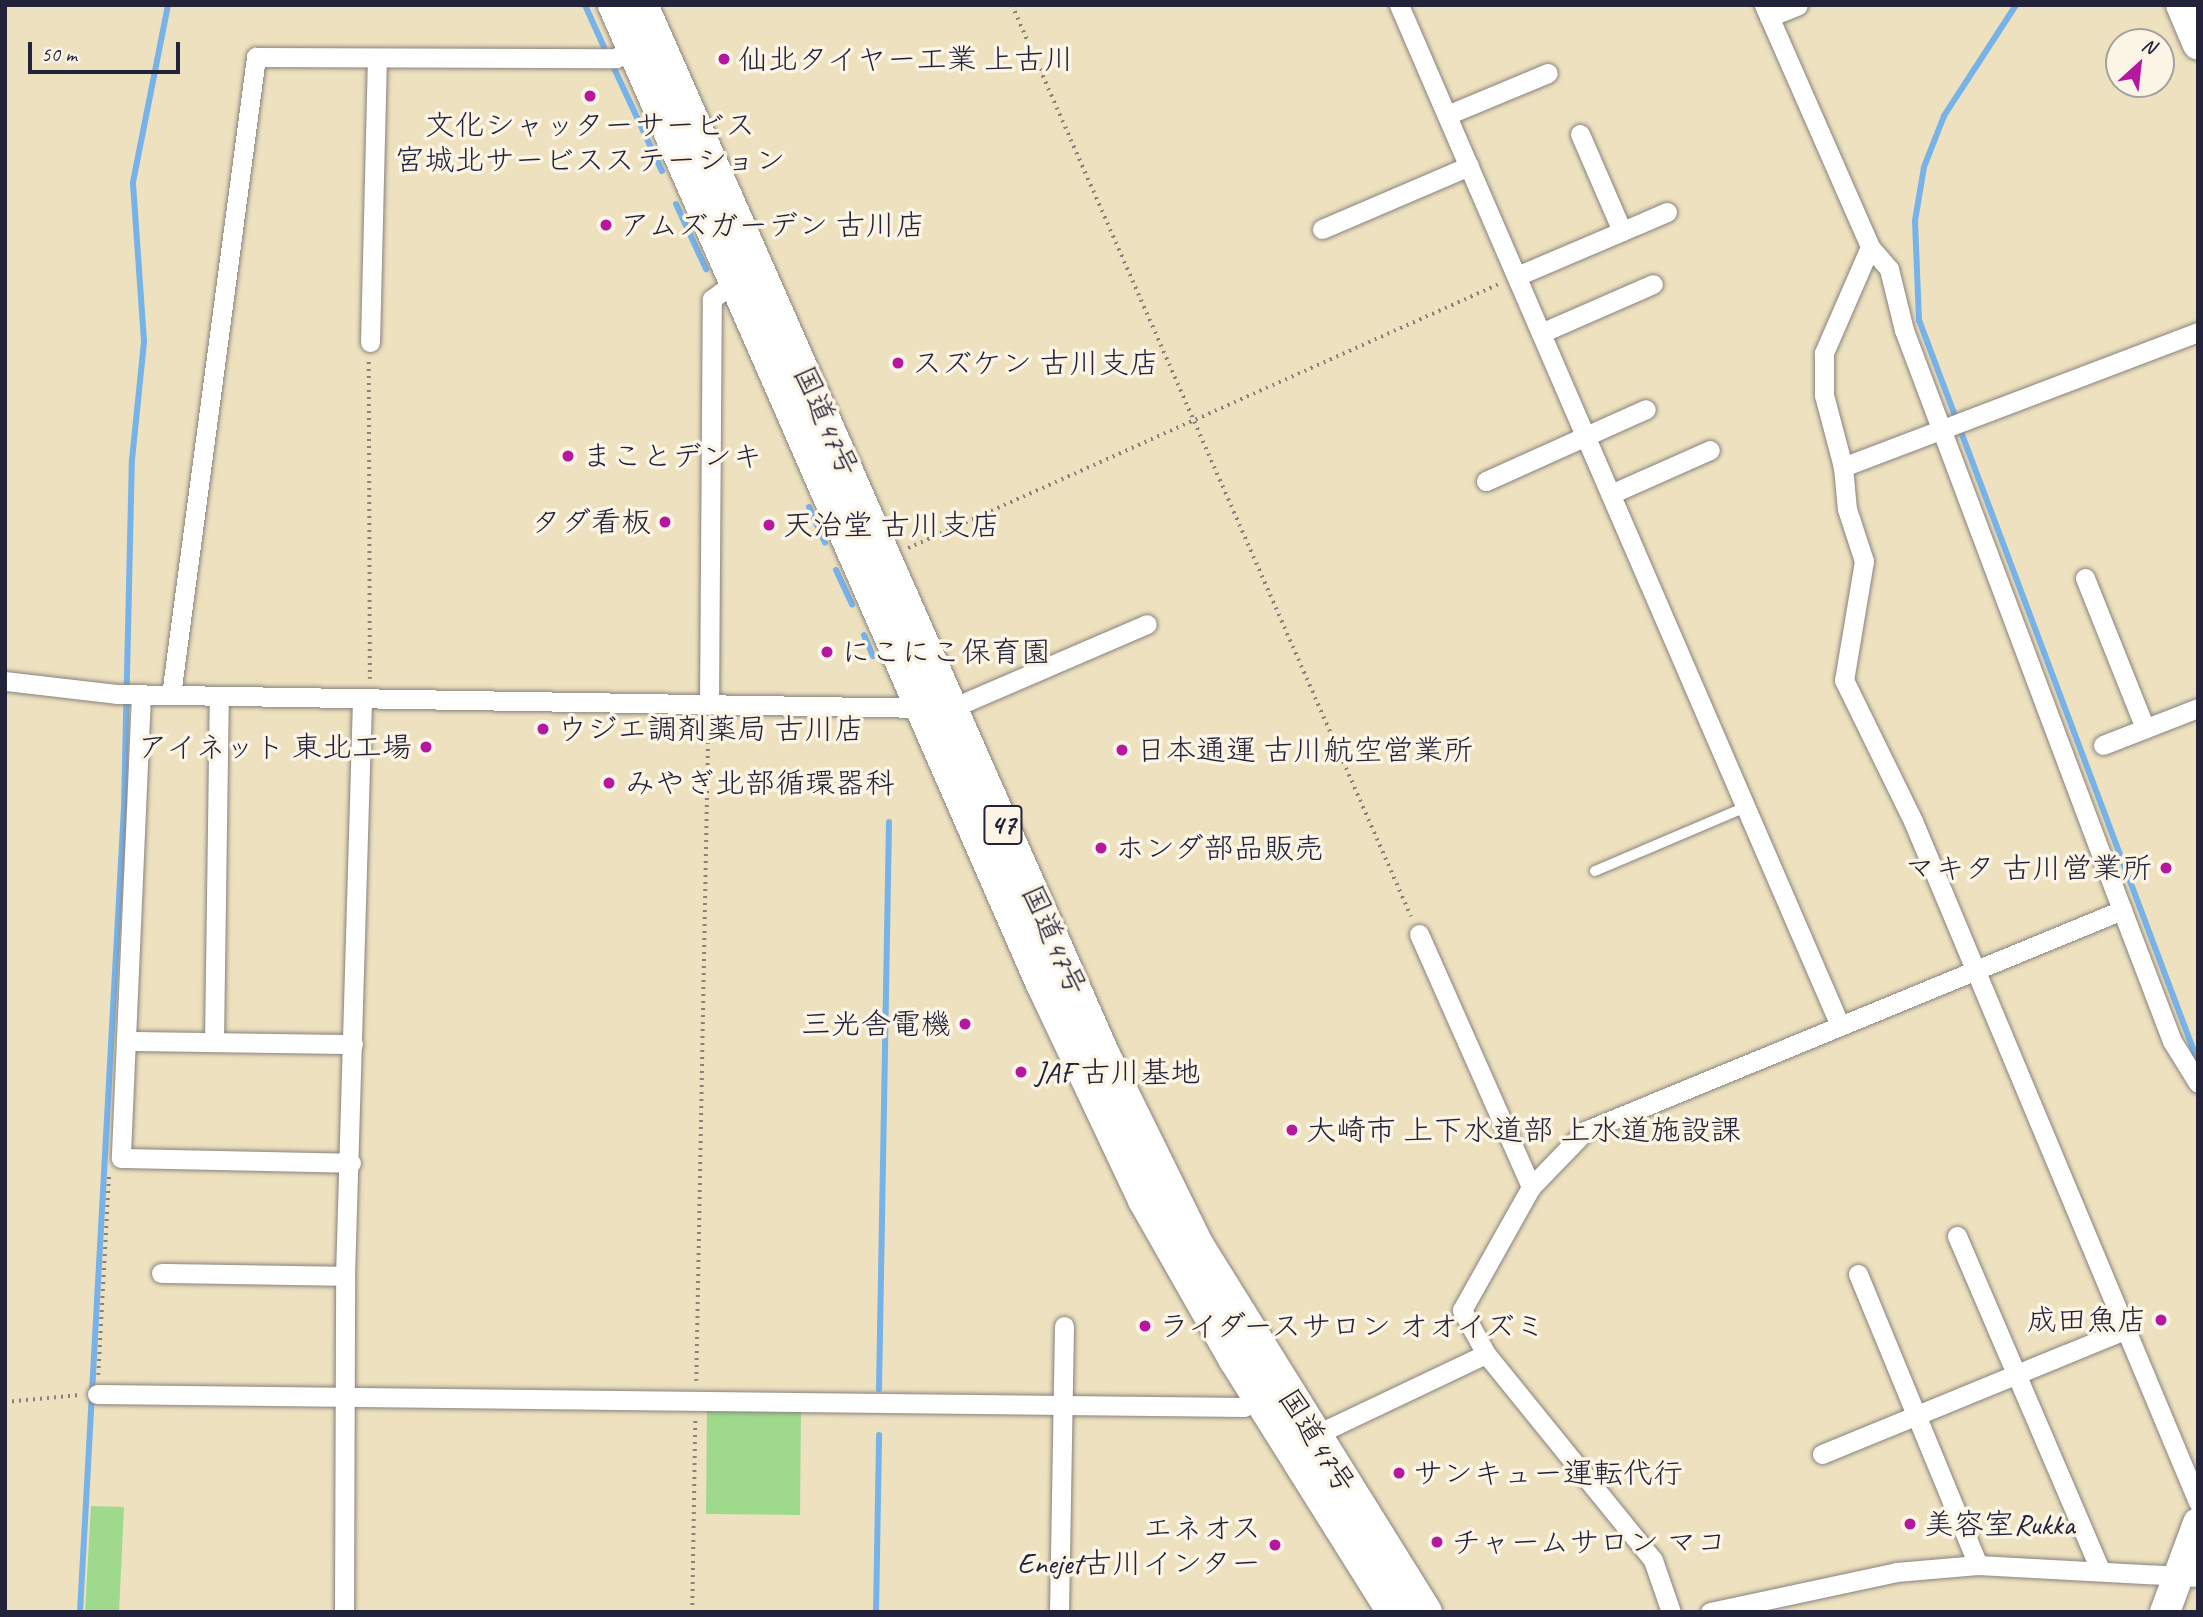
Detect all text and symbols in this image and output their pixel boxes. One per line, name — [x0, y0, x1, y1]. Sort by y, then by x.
scale bar — [32, 28, 184, 72]
north arrow — [2105, 28, 2175, 98]
text: N — [2138, 33, 2159, 59]
text: 50 m — [41, 41, 77, 67]
place label: 仙北タイヤー工業 上古川 — [738, 41, 1075, 77]
marker: 仙北タイヤー工業 上古川 — [716, 51, 732, 67]
marker: 文化シャッターサービス 宮城北サービスステーション — [582, 88, 598, 104]
place label: 文化シャッターサービス 宮城北サービスステーション — [395, 107, 785, 178]
place label: アムズガーデン 古川店 — [620, 207, 927, 243]
marker: アムズガーデン 古川店 — [598, 217, 614, 233]
place label: スズケン 古川支店 — [912, 345, 1159, 381]
marker: スズケン 古川支店 — [890, 355, 906, 371]
street label: 国道47号 — [786, 360, 866, 482]
place label: まことデンキ — [582, 438, 762, 474]
marker: まことデンキ — [560, 448, 576, 464]
place label: タダ看板 — [531, 504, 651, 540]
place label: 天治堂 古川支店 — [783, 507, 1000, 543]
marker: タダ看板 — [657, 514, 673, 530]
marker: 天治堂 古川支店 — [761, 517, 777, 533]
place label: にこにこ保育園 — [841, 634, 1051, 670]
marker: にこにこ保育園 — [819, 644, 835, 660]
place label: ウジエ調剤薬局 古川店 — [557, 711, 864, 747]
marker: ウジエ調剤薬局 古川店 — [535, 721, 551, 737]
place label: アイネット 東北工場 — [135, 729, 412, 765]
place label: 日本通運 古川航空営業所 — [1136, 732, 1473, 768]
marker: アイネット 東北工場 — [418, 739, 434, 755]
marker: 日本通運 古川航空営業所 — [1114, 742, 1130, 758]
place label: みやぎ北部循環器科 — [625, 765, 895, 801]
marker: みやぎ北部循環器科 — [599, 773, 619, 793]
road number: 47 — [982, 800, 1024, 850]
place label: ホンダ部品販売 — [1115, 830, 1325, 866]
marker: ホンダ部品販売 — [1093, 840, 1109, 856]
place label: マキタ 古川営業所 — [1905, 850, 2152, 886]
marker: マキタ 古川営業所 — [2158, 860, 2174, 876]
street label: 国道47号 — [1014, 879, 1094, 1001]
place label: 三光舎電機 — [801, 1006, 951, 1042]
marker: 三光舎電機 — [957, 1016, 973, 1032]
place label: JAF 古川基地 — [1035, 1054, 1200, 1090]
marker: JAF 古川基地 — [1013, 1064, 1029, 1080]
place label: 大崎市 上下水道部 上水道施設課 — [1306, 1112, 1741, 1148]
marker: 大崎市 上下水道部 上水道施設課 — [1284, 1122, 1300, 1138]
place label: 成田魚店 — [2027, 1302, 2147, 1338]
place label: ライダースサロン オオイズミ — [1159, 1308, 1553, 1344]
marker: 成田魚店 — [2153, 1312, 2169, 1328]
marker: ライダースサロン オオイズミ — [1137, 1318, 1153, 1334]
street label: 国道47号 — [1271, 1382, 1363, 1500]
place label: サンキュー運転代行 — [1413, 1455, 1683, 1491]
marker: サンキュー運転代行 — [1391, 1465, 1407, 1481]
place label: 美容室Rukka — [1924, 1506, 2075, 1542]
place label: エネオス Enejet古川インター — [1016, 1510, 1261, 1580]
marker: 美容室Rukka — [1902, 1516, 1918, 1532]
place label: チャームサロン マコ — [1451, 1524, 1728, 1560]
marker: チャームサロン マコ — [1429, 1534, 1445, 1550]
marker: エネオス Enejet古川インター — [1267, 1537, 1283, 1553]

